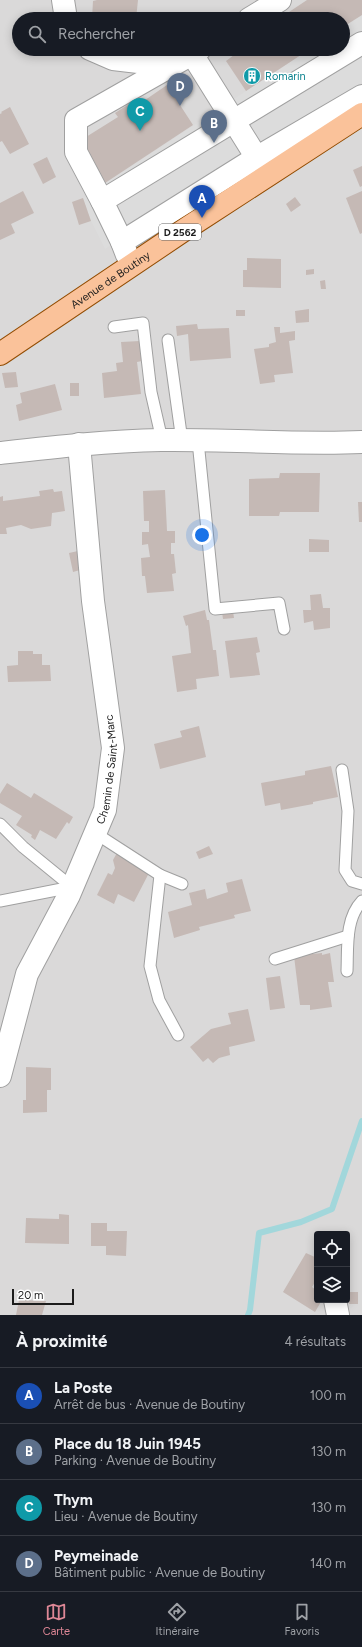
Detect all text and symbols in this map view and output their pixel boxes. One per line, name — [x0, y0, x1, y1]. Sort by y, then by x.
search box — [12, 12, 350, 56]
icon: search — [26, 23, 48, 45]
text: Rechercher — [58, 25, 135, 43]
building icon: Romarin — [242, 66, 262, 86]
place label: Romarin — [265, 70, 306, 83]
pin: D — [167, 73, 193, 106]
pin: C — [127, 98, 153, 131]
pin: B — [201, 110, 227, 143]
pin: A — [189, 185, 215, 218]
road number: D 2562 — [159, 224, 201, 240]
street label: Avenue de Boutiny — [68, 248, 153, 311]
your location — [192, 525, 212, 545]
street label: Chemin de Saint-Marc — [93, 714, 119, 826]
map controls — [314, 1231, 350, 1303]
button: locate — [314, 1231, 350, 1267]
button: layers — [314, 1267, 350, 1303]
scale bar — [12, 1287, 74, 1306]
text: 20 m — [18, 1289, 43, 1302]
text: À proximité — [16, 1331, 107, 1351]
text: 4 résultats — [285, 1334, 346, 1349]
text: La Poste — [54, 1379, 112, 1397]
text: A — [24, 1388, 34, 1403]
text: 100 m — [310, 1388, 346, 1403]
text: Arrêt de bus · Avenue de Boutiny — [54, 1397, 245, 1412]
text: Place du 18 Juin 1945 — [54, 1435, 201, 1453]
text: B — [25, 1444, 33, 1459]
text: 130 m — [311, 1444, 346, 1459]
text: Parking · Avenue de Boutiny — [54, 1453, 216, 1468]
text: Thym — [54, 1491, 93, 1509]
text: C — [24, 1500, 34, 1515]
text: 130 m — [311, 1500, 346, 1515]
text: Lieu · Avenue de Boutiny — [54, 1509, 198, 1524]
text: Peymeinade — [54, 1547, 139, 1565]
text: D — [24, 1556, 34, 1571]
text: 140 m — [310, 1556, 346, 1571]
text: Bâtiment public · Avenue de Boutiny — [54, 1565, 265, 1580]
tab: Carte — [43, 1601, 70, 1638]
tab: Itinéraire — [156, 1601, 199, 1638]
tab: Favoris — [284, 1601, 319, 1638]

